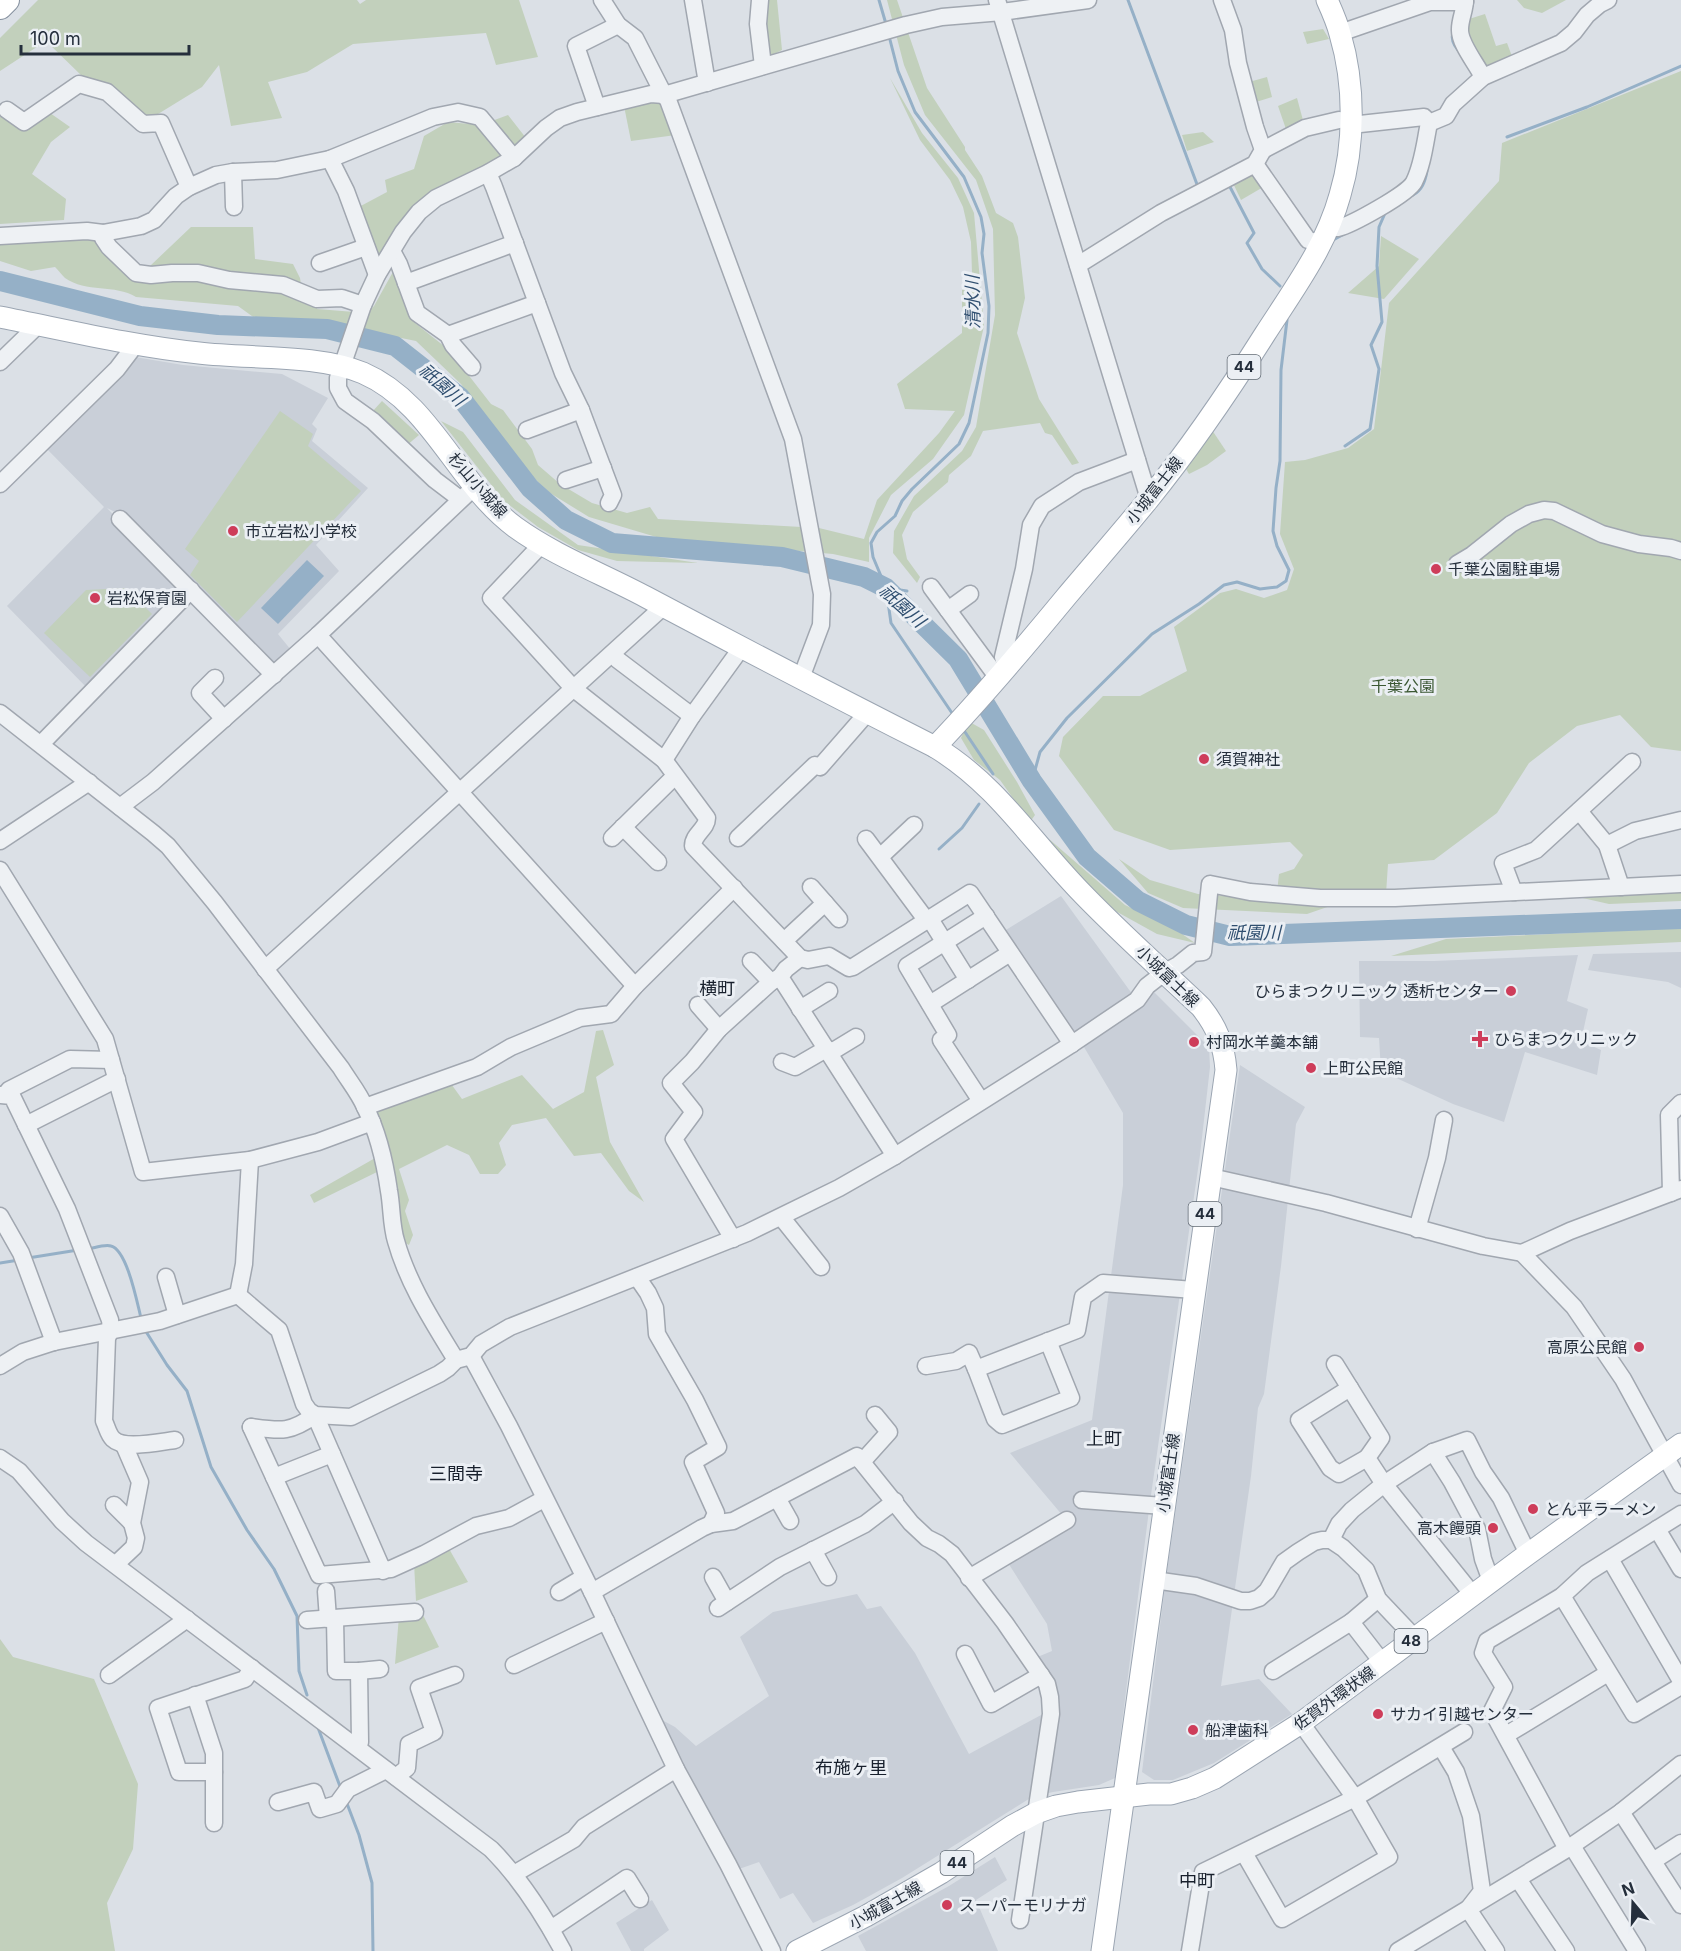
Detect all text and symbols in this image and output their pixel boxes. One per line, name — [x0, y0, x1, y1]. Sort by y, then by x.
scale bar — [21, 18, 189, 56]
text: 100 m — [30, 28, 81, 49]
water label: 清水川 — [961, 273, 983, 329]
road number: 44 — [1228, 355, 1260, 379]
water label: 祇園川 — [415, 359, 471, 412]
street label: 杉山小城線 — [444, 448, 512, 522]
street label: 小城富士線 — [1121, 452, 1187, 528]
place label: 市立岩松小学校 — [245, 521, 357, 541]
marker: 市立岩松小学校 — [226, 524, 240, 538]
place label: 千葉公園駐車場 — [1448, 559, 1560, 579]
marker: 千葉公園駐車場 — [1429, 562, 1443, 576]
water label: 祇園川 — [875, 580, 931, 633]
place label: 岩松保育園 — [107, 588, 187, 608]
marker: 岩松保育園 — [88, 591, 102, 605]
park label: 千葉公園 — [1371, 676, 1435, 696]
place label: 須賀神社 — [1216, 749, 1280, 769]
marker: 須賀神社 — [1197, 752, 1211, 766]
water label: 祇園川 — [1227, 922, 1283, 943]
street label: 小城富士線 — [1132, 941, 1204, 1011]
district label: 横町 — [699, 978, 735, 999]
place label: ひらまつクリニック 透析センター — [1254, 981, 1499, 1001]
marker: ひらまつクリニック 透析センター — [1504, 984, 1518, 998]
place label: ひらまつクリニック — [1494, 1029, 1638, 1049]
marker: ひらまつクリニック — [1471, 1030, 1489, 1048]
place label: 村岡水羊羹本舗 — [1206, 1032, 1318, 1052]
marker: 村岡水羊羹本舗 — [1187, 1035, 1201, 1049]
place label: 上町公民館 — [1323, 1058, 1403, 1078]
marker: 上町公民館 — [1304, 1061, 1318, 1075]
road number: 44 — [1188, 1202, 1222, 1226]
place label: 高原公民館 — [1547, 1337, 1627, 1357]
marker: 高原公民館 — [1632, 1340, 1646, 1354]
district label: 上町 — [1086, 1428, 1122, 1449]
street label: 小城富士線 — [1153, 1432, 1183, 1514]
district label: 三間寺 — [429, 1463, 483, 1484]
place label: とん平ラーメン — [1545, 1499, 1656, 1519]
marker: とん平ラーメン — [1526, 1502, 1540, 1516]
place label: 高木饅頭 — [1417, 1518, 1481, 1538]
marker: 高木饅頭 — [1486, 1521, 1500, 1535]
road number: 48 — [1394, 1629, 1428, 1653]
street label: 佐賀外環状線 — [1289, 1662, 1379, 1734]
place label: サカイ引越センター — [1390, 1704, 1534, 1724]
marker: サカイ引越センター — [1371, 1707, 1385, 1721]
place label: 船津歯科 — [1205, 1720, 1269, 1740]
marker: 船津歯科 — [1186, 1723, 1200, 1737]
district label: 布施ヶ里 — [815, 1757, 887, 1778]
road number: 44 — [940, 1851, 974, 1875]
district label: 中町 — [1179, 1870, 1215, 1891]
north arrow — [1603, 1873, 1663, 1933]
street label: 小城富士線 — [845, 1877, 925, 1933]
text: N — [1619, 1877, 1637, 1900]
place label: スーパーモリナガ — [959, 1895, 1087, 1915]
marker: スーパーモリナガ — [940, 1898, 954, 1912]

